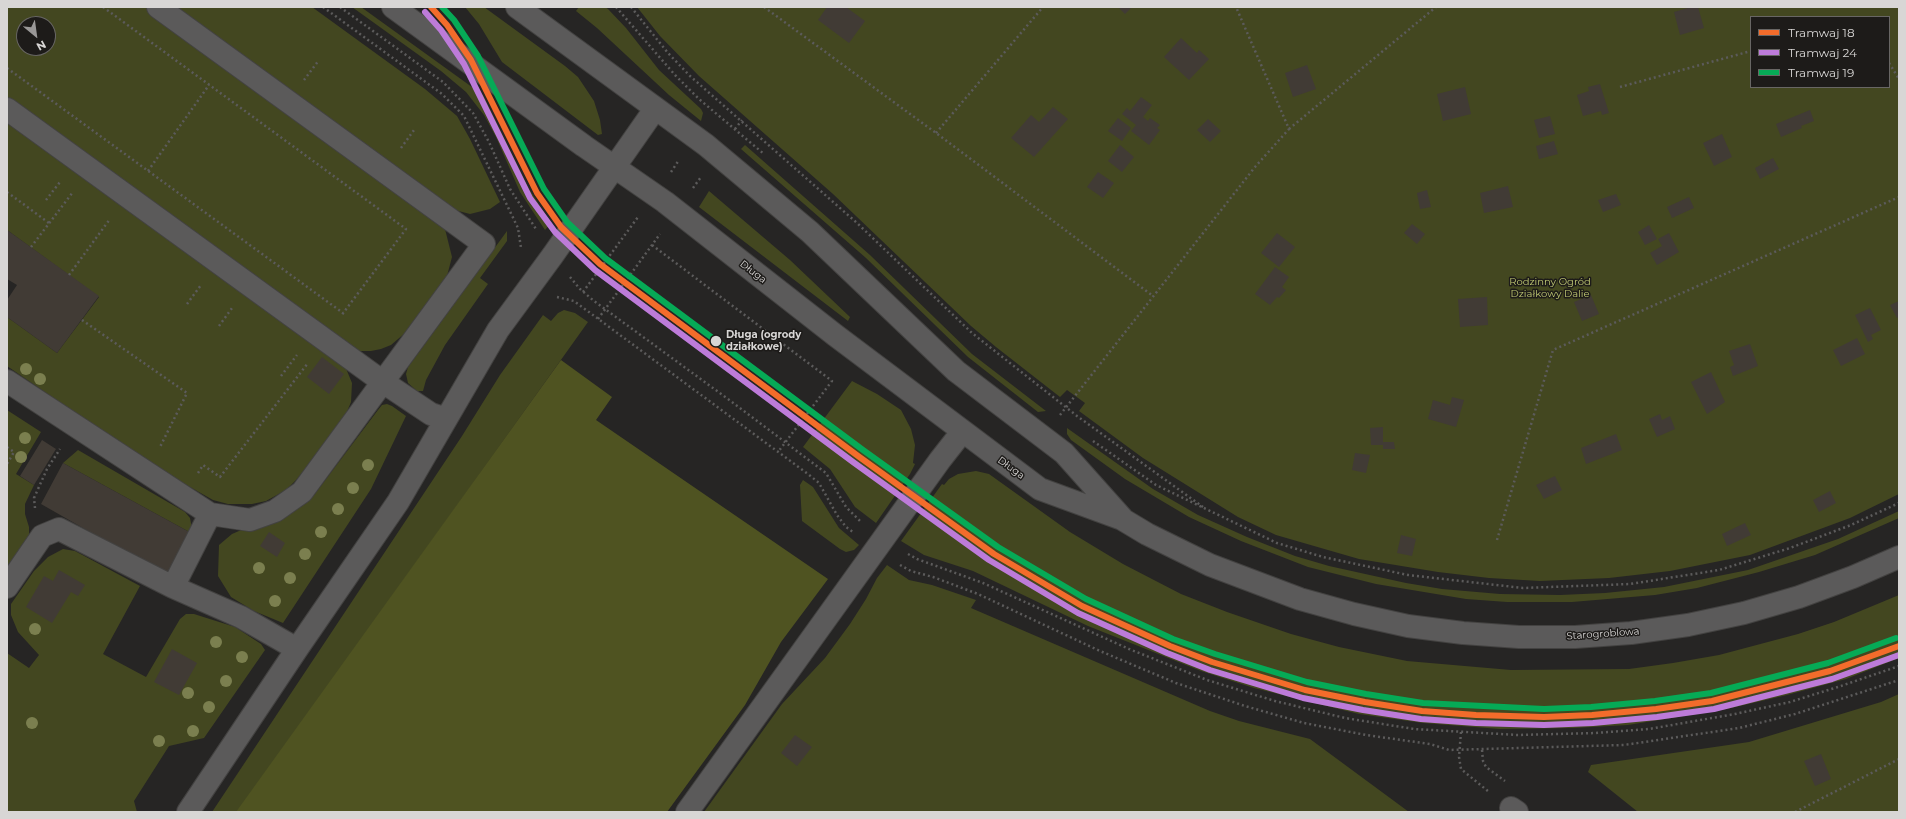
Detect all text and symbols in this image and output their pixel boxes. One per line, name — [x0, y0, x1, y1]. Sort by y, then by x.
north arrow — [16, 16, 56, 56]
legend — [1750, 16, 1890, 88]
text: Tramwaj 18 — [1788, 25, 1855, 40]
text: N — [34, 37, 49, 54]
text: Tramwaj 24 — [1788, 45, 1857, 60]
text: Tramwaj 19 — [1788, 65, 1854, 80]
street label: Długa — [737, 258, 769, 286]
park label: Rodzinny Ogród Działkowy Dalie — [1509, 276, 1591, 300]
place label: Długa (ogrody działkowe) — [726, 329, 801, 352]
marker: Długa (ogrody działkowe) — [709, 334, 723, 348]
street label: Długa — [995, 454, 1027, 482]
street label: Starogroblowa — [1566, 625, 1640, 643]

